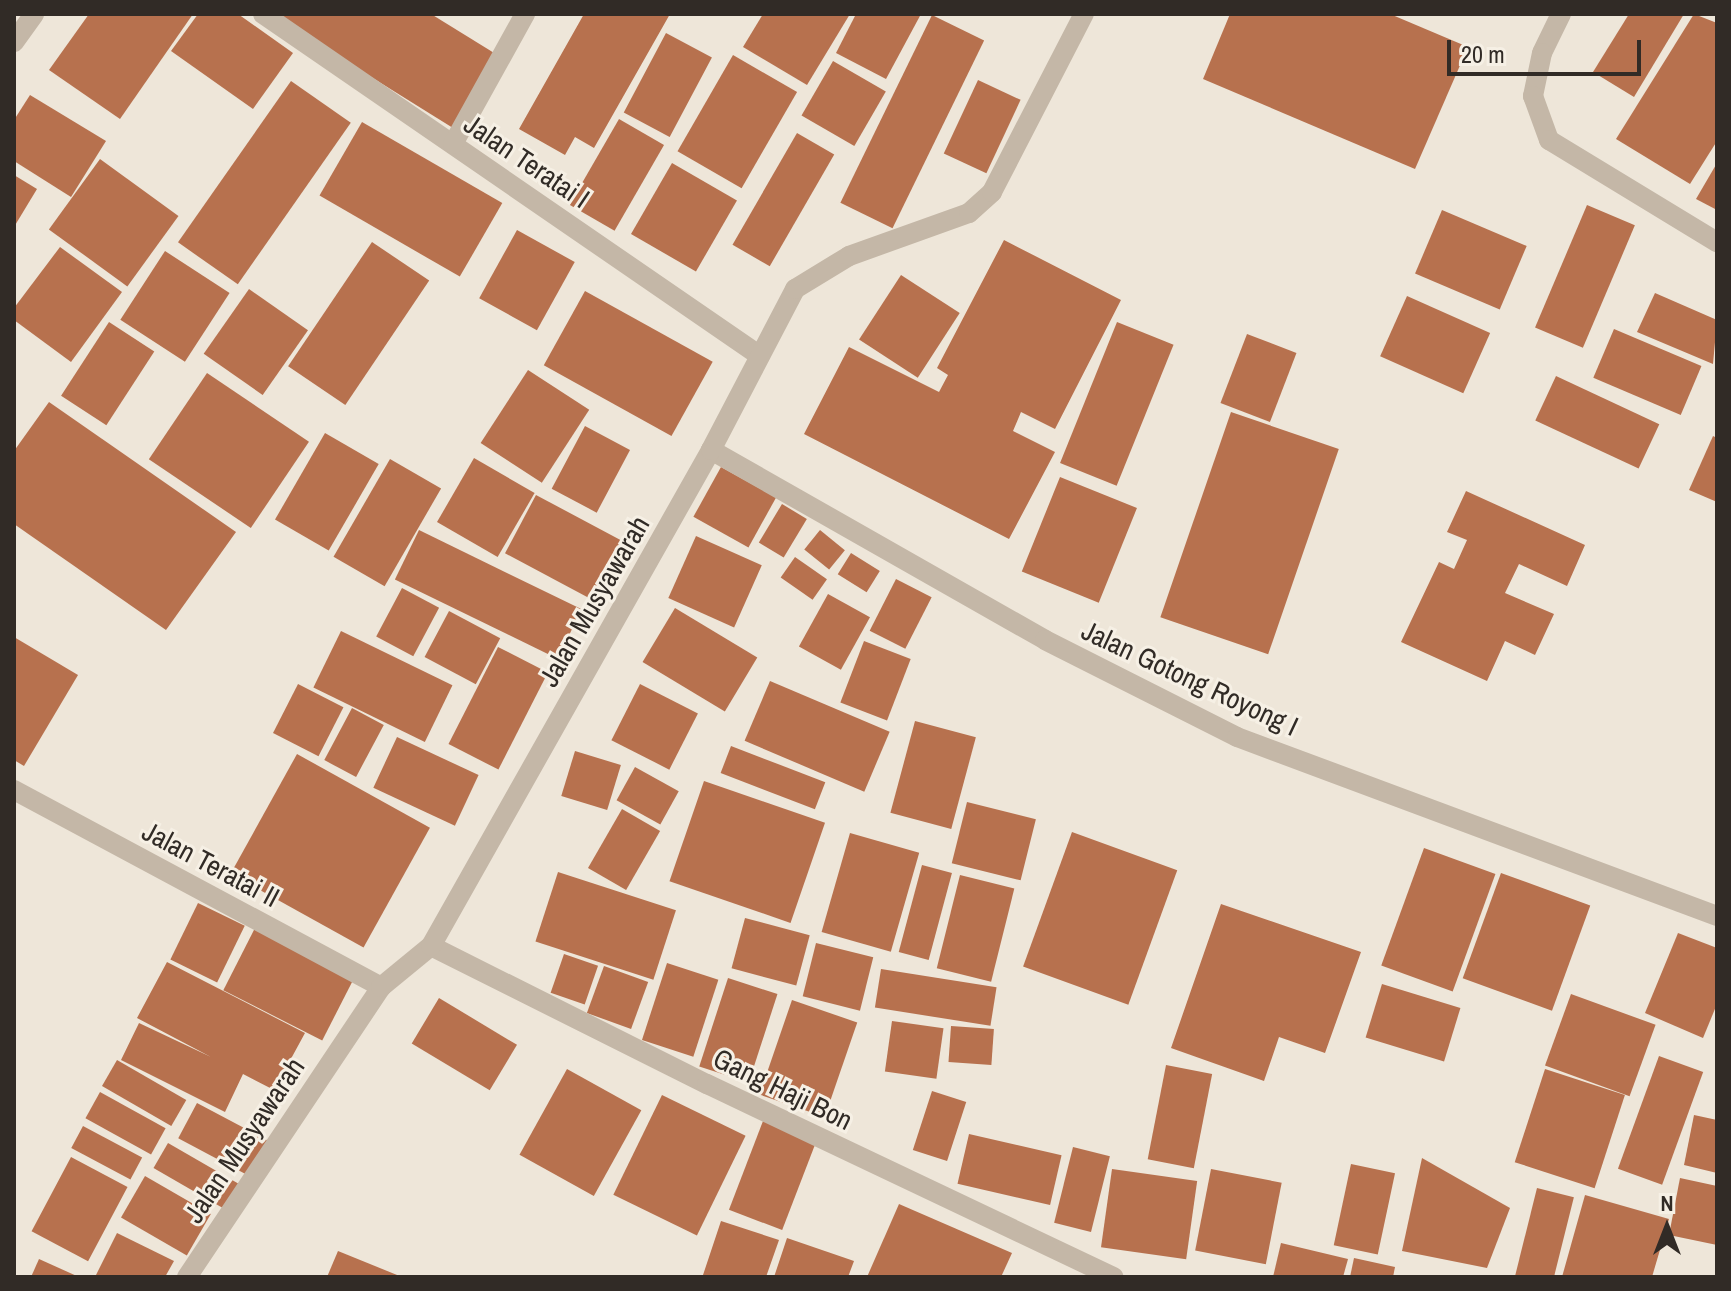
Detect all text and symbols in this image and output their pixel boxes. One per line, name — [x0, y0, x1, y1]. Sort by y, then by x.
scale bar — [1451, 24, 1645, 74]
text: 20 m — [1461, 38, 1505, 70]
street label: Jalan Teratai I — [458, 107, 596, 215]
street label: Jalan Musyawarah — [532, 510, 656, 692]
street label: Jalan Gotong Royong I — [1076, 613, 1304, 743]
street label: Jalan Teratai II — [137, 814, 285, 914]
street label: Gang Haji Bon — [708, 1041, 858, 1137]
street label: Jalan Musyawarah — [177, 1051, 311, 1229]
north arrow — [1627, 1187, 1707, 1267]
text: N — [1660, 1188, 1674, 1218]

